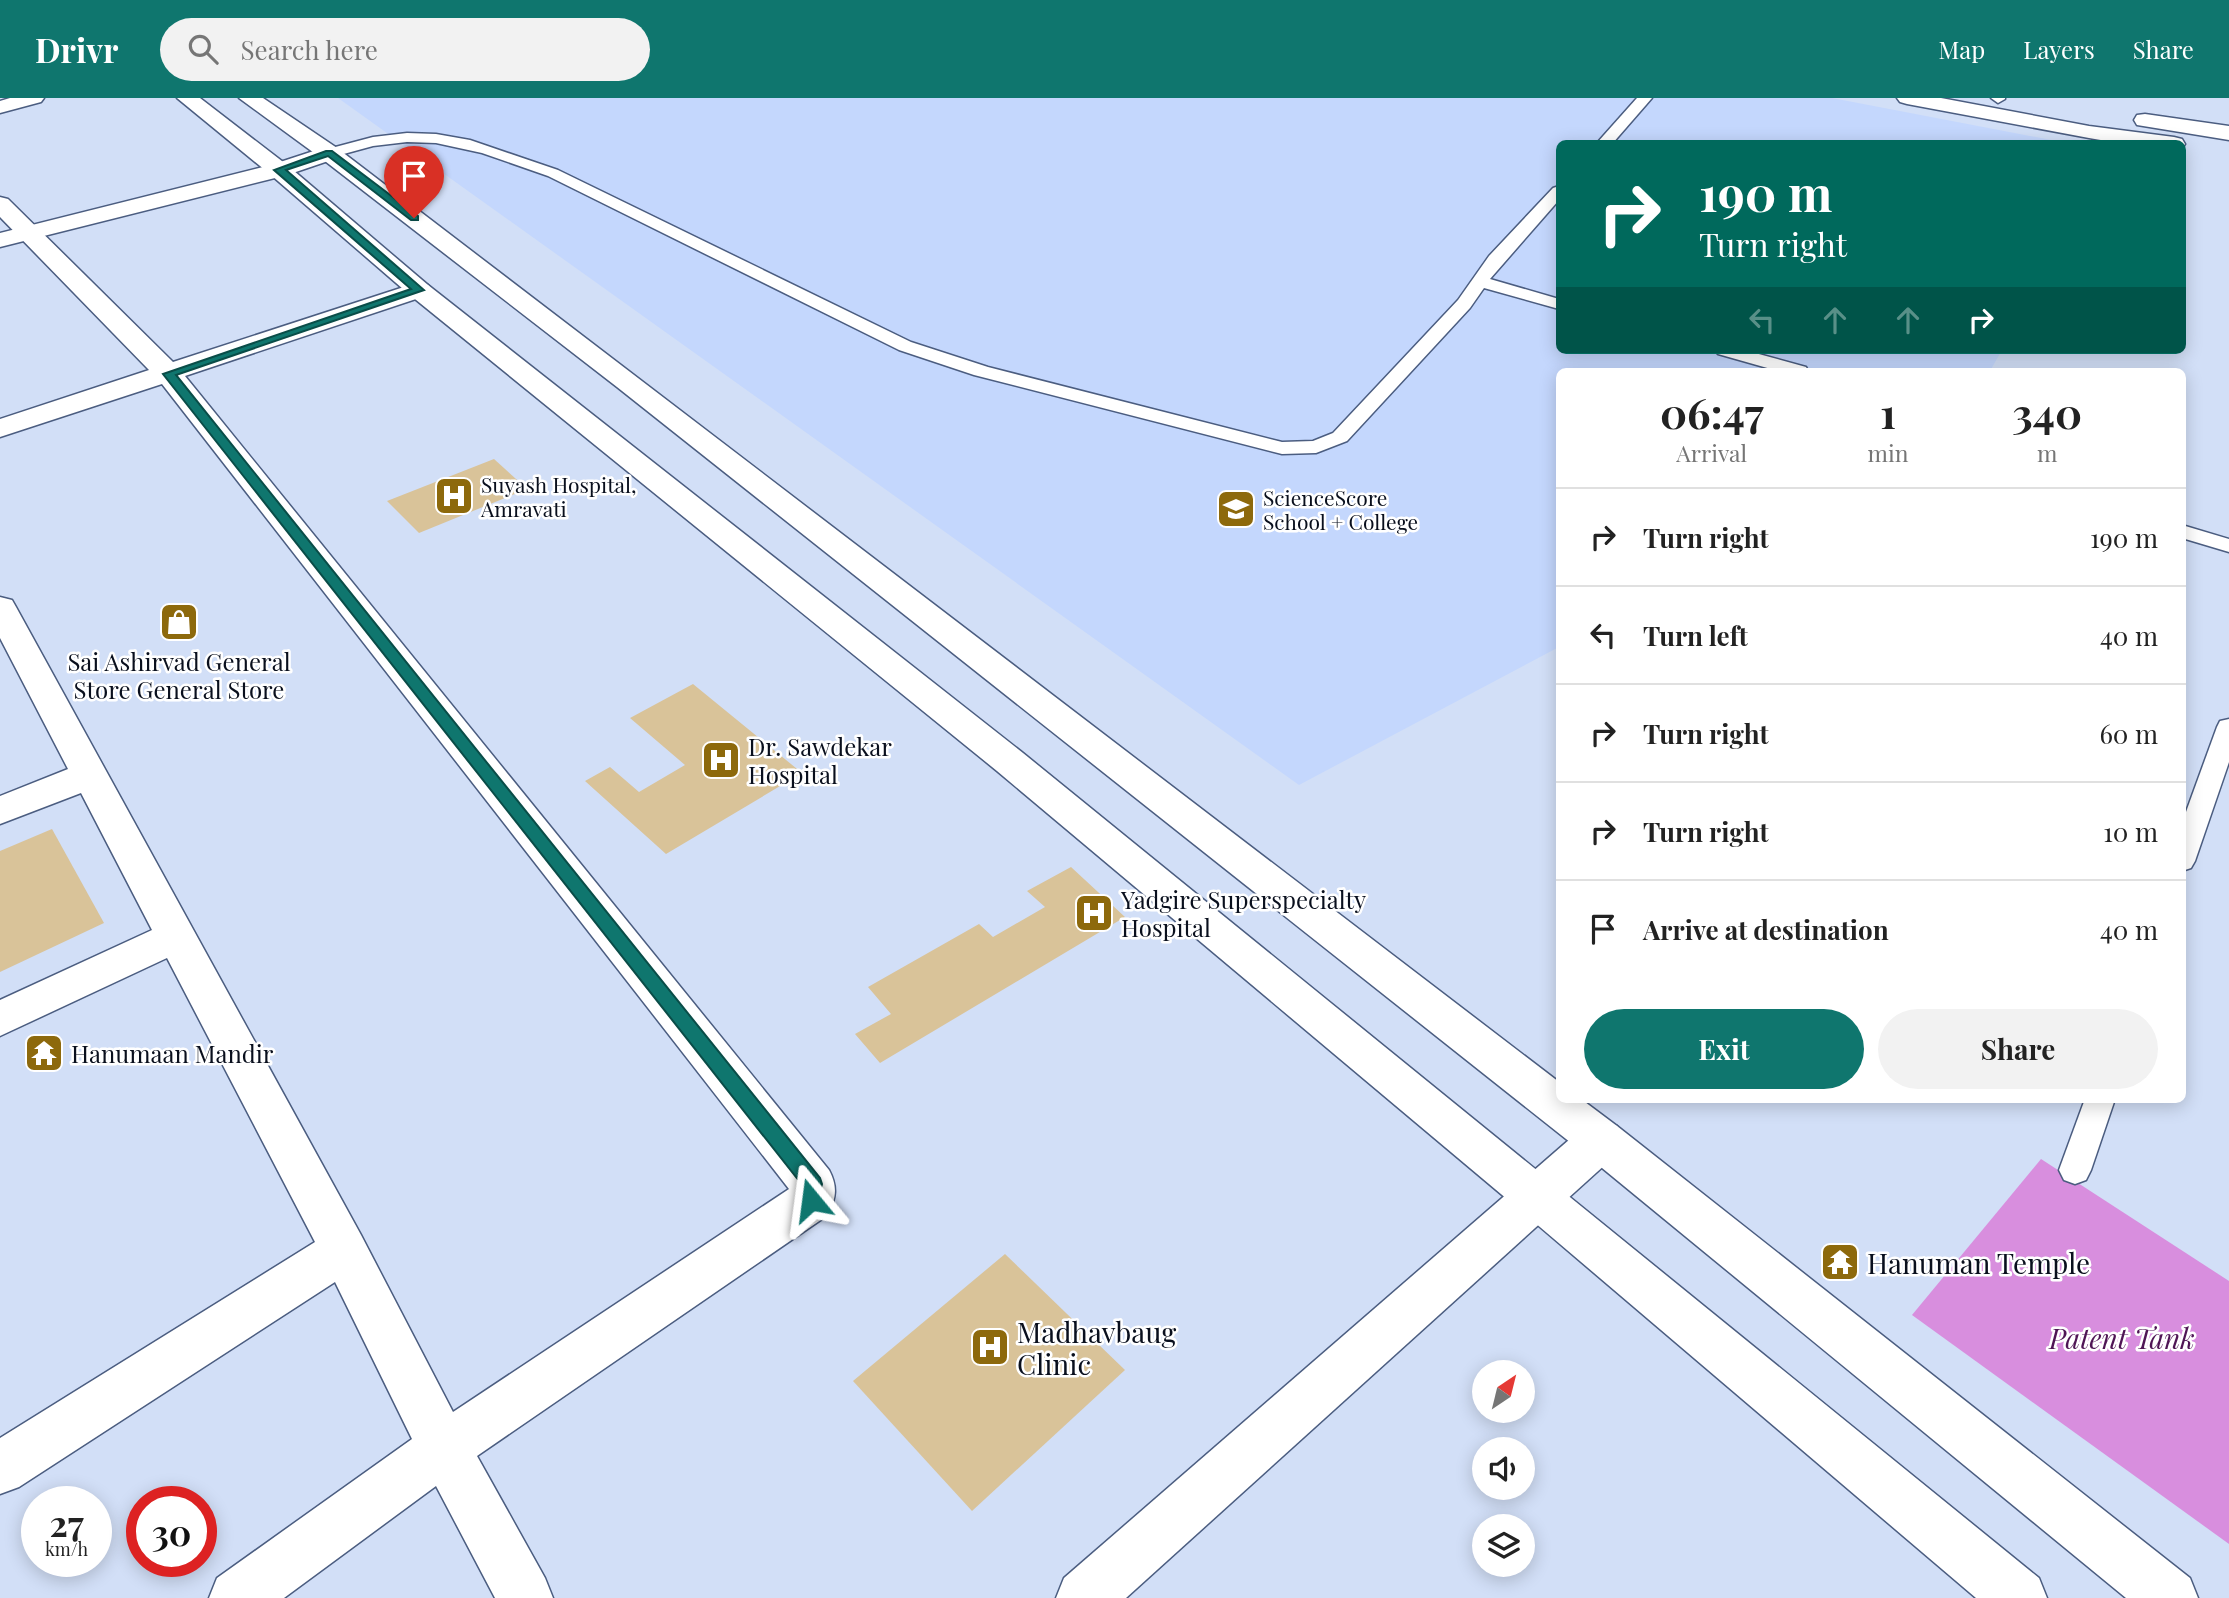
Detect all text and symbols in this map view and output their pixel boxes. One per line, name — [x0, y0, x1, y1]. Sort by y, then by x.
search box — [160, 18, 650, 81]
text: Drivr — [35, 27, 118, 71]
icon: search — [184, 30, 222, 68]
text: Search here — [240, 32, 378, 67]
text: Map — [1939, 33, 1985, 65]
text: Layers — [2023, 33, 2095, 65]
text: Share — [2133, 33, 2194, 65]
pin — [384, 146, 444, 218]
icon: arrive — [395, 157, 433, 195]
text: 190 m — [1699, 159, 1832, 224]
icon: right — [1584, 168, 1675, 259]
text: Turn right — [1699, 222, 1847, 265]
icon: left — [1743, 301, 1781, 339]
icon: ahead — [1816, 301, 1854, 339]
icon: ahead — [1889, 301, 1927, 339]
icon: right — [1962, 301, 2000, 339]
text: 06:47 — [1660, 384, 1764, 440]
text: 1 — [1880, 384, 1896, 440]
text: 340 — [2012, 384, 2082, 440]
text: Arrival — [1676, 437, 1747, 468]
text: min — [1867, 437, 1908, 468]
text: m — [2037, 437, 2057, 468]
place label: Suyash Hospital, Amravati — [480, 470, 637, 522]
hospital icon: Suyash Hospital, Amravati — [433, 475, 475, 517]
place label: ScienceScore School + College — [1263, 483, 1418, 535]
school or university icon: ScienceScore School + College — [1215, 488, 1257, 530]
icon: right — [1584, 518, 1622, 556]
text: Turn right — [1643, 520, 1769, 555]
text: 190 m — [2090, 520, 2158, 555]
shop icon: Sai Ashirvad General Store General Store — [158, 601, 200, 643]
icon: left — [1584, 616, 1622, 654]
text: Turn left — [1643, 618, 1748, 653]
text: 40 m — [2100, 618, 2158, 653]
place label: Sai Ashirvad General Store General Store — [67, 645, 291, 705]
icon: right — [1584, 714, 1622, 752]
text: Turn right — [1643, 716, 1769, 751]
text: 60 m — [2099, 716, 2158, 751]
place label: Dr. Sawdekar Hospital — [748, 730, 892, 790]
hospital icon: Dr. Sawdekar Hospital — [700, 739, 742, 781]
icon: right — [1584, 812, 1622, 850]
text: Turn right — [1643, 814, 1769, 849]
text: 10 m — [2103, 814, 2158, 849]
place label: Yadgire Superspecialty Hospital — [1120, 883, 1366, 943]
hospital icon: Yadgire Superspecialty Hospital — [1073, 892, 1115, 934]
icon: arrive — [1584, 910, 1622, 948]
text: Arrive at destination — [1643, 912, 1889, 947]
text: 40 m — [2100, 912, 2158, 947]
button: Exit — [1584, 1009, 1864, 1089]
button: Share — [1878, 1009, 2158, 1089]
temple icon: Hanumaan Mandir — [23, 1032, 65, 1074]
place label: Hanumaan Mandir — [71, 1037, 274, 1069]
position arrow — [774, 1163, 848, 1237]
temple icon: Hanuman Temple — [1819, 1241, 1861, 1283]
place label: Hanuman Temple — [1867, 1244, 2090, 1281]
place label: Madhavbaug Clinic — [1017, 1313, 1176, 1382]
park label: Patent Tank — [2048, 1319, 2195, 1356]
hospital icon: Madhavbaug Clinic — [969, 1326, 1011, 1368]
north arrow — [1472, 1360, 1535, 1423]
map controls — [1472, 1360, 1535, 1577]
button: sound — [1472, 1437, 1535, 1500]
speed limit sign: 30 — [126, 1486, 217, 1577]
text: 27 — [49, 1499, 84, 1546]
button: layers — [1472, 1514, 1535, 1577]
text: km/h — [45, 1537, 88, 1561]

